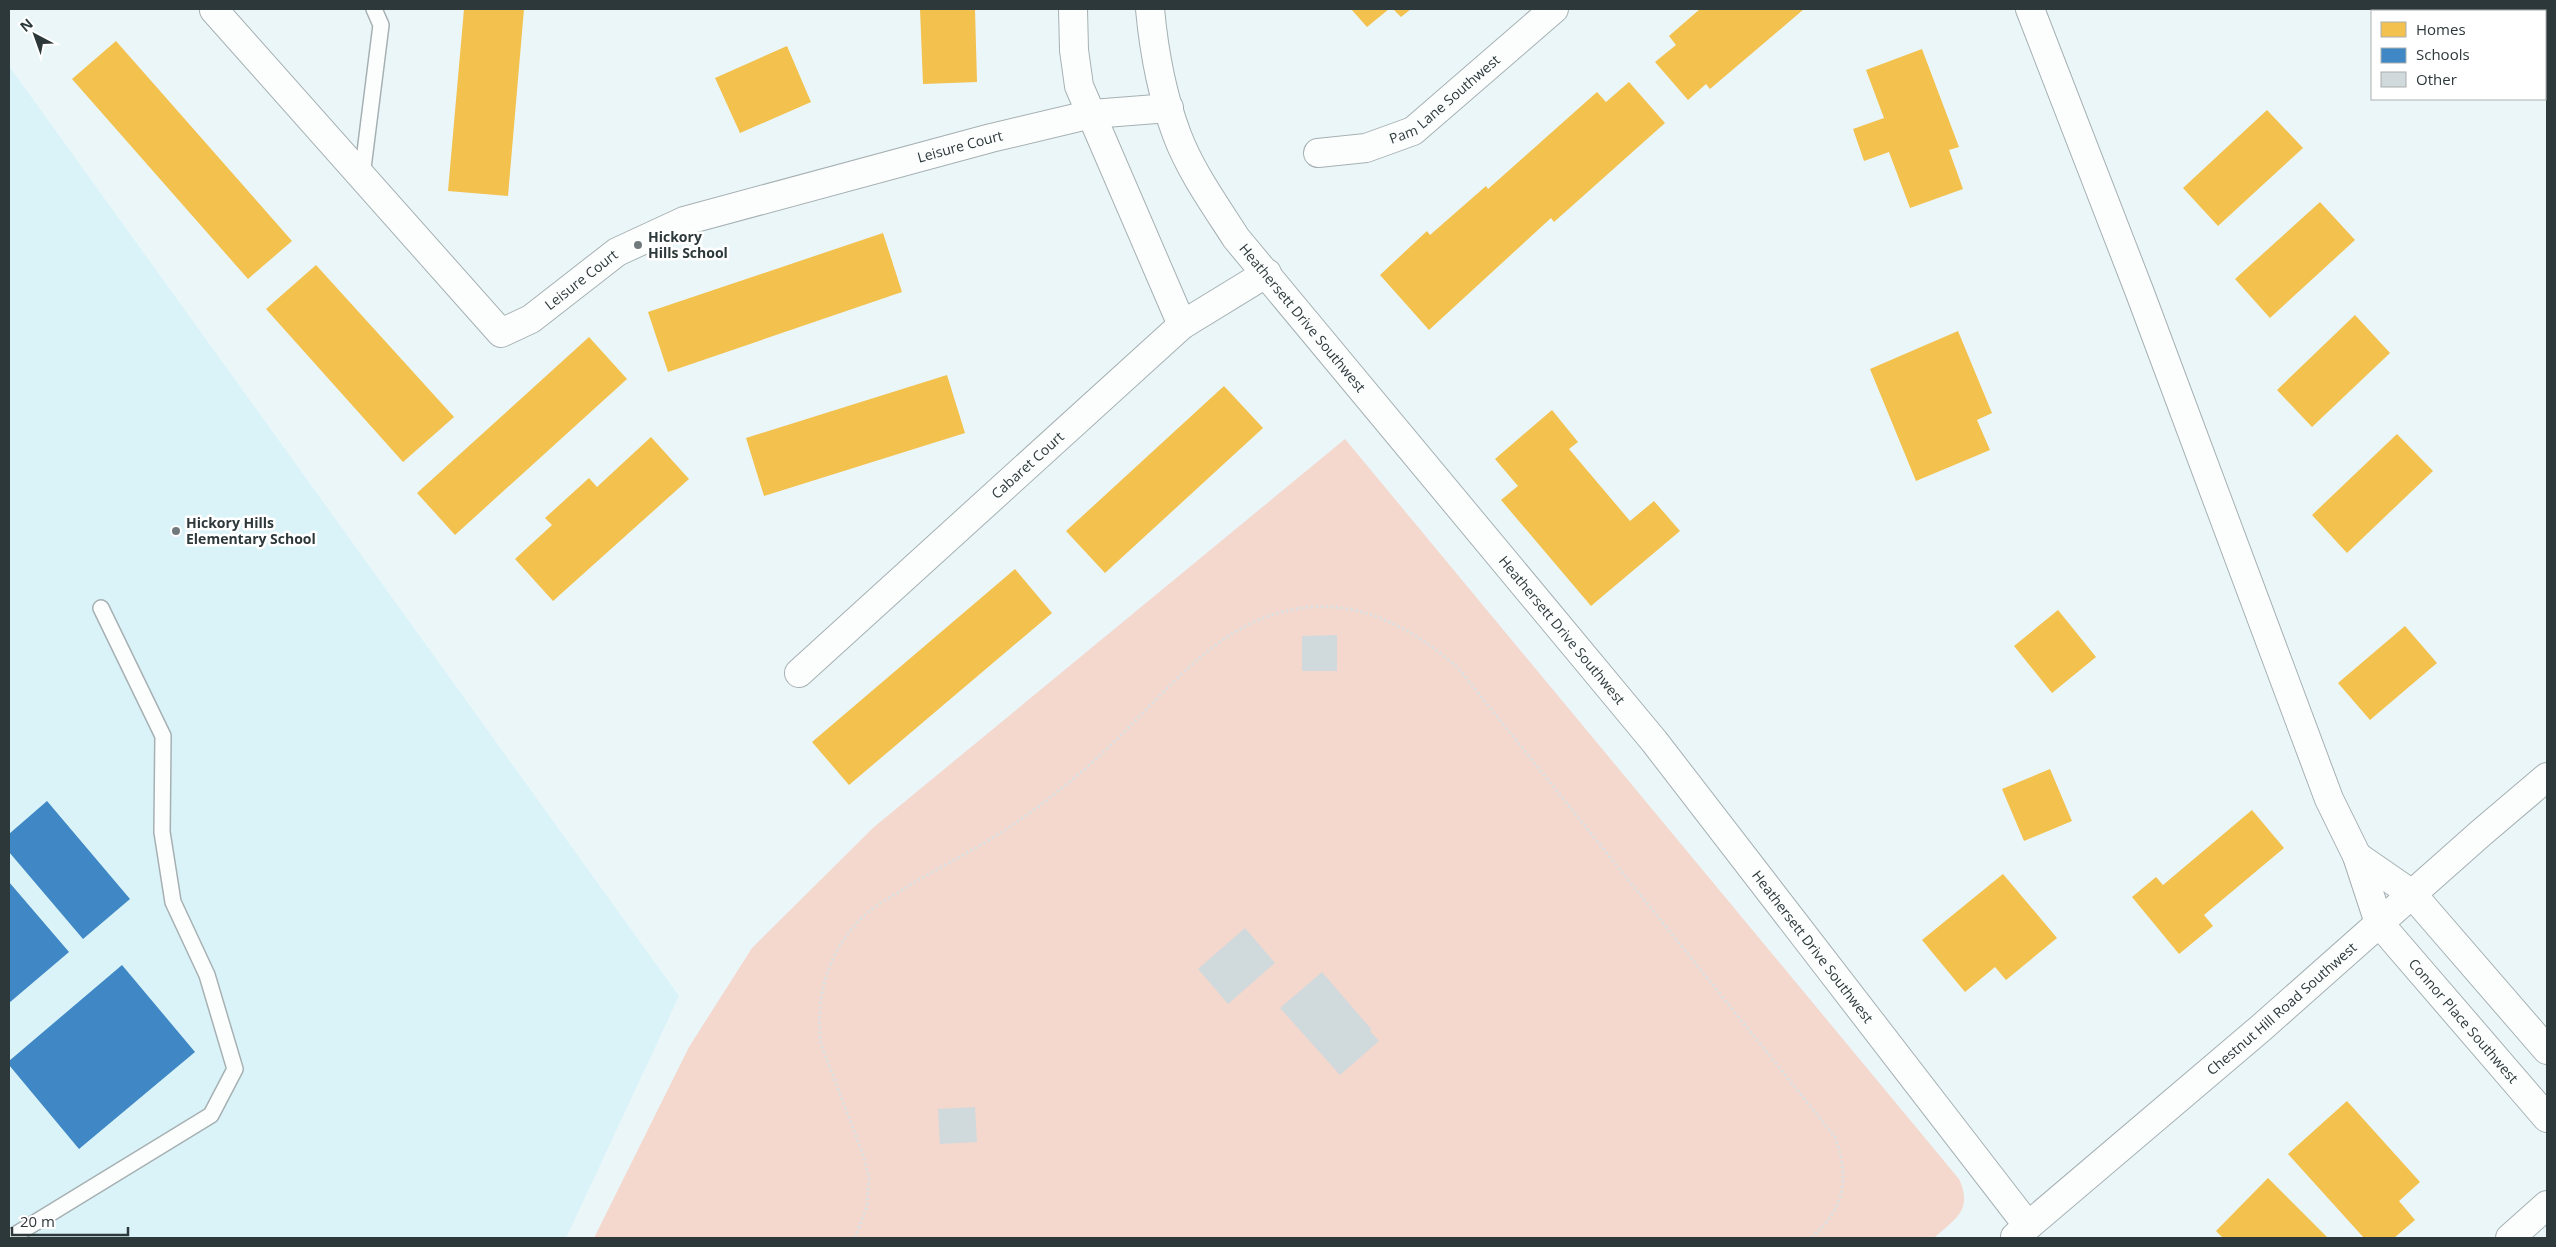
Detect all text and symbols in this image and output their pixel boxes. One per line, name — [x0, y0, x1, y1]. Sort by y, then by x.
north arrow — [10, 10, 60, 60]
legend — [2371, 10, 2546, 100]
text: N — [16, 14, 37, 36]
text: Homes — [2416, 19, 2466, 39]
text: Schools — [2416, 44, 2470, 64]
street label: Pam Lane Southwest — [1386, 50, 1504, 148]
text: Other — [2416, 69, 2457, 89]
street label: Leisure Court — [915, 126, 1005, 167]
place label: Hickory Hills School — [648, 227, 728, 262]
marker: Hickory Hills School — [632, 239, 644, 251]
street label: Heathersett Drive Southwest — [1235, 239, 1370, 396]
street label: Leisure Court — [541, 245, 622, 314]
street label: Cabaret Court — [987, 427, 1068, 503]
place label: Hickory Hills Elementary School — [186, 513, 316, 548]
marker: Hickory Hills Elementary School — [170, 525, 182, 537]
street label: Heathersett Drive Southwest — [1495, 551, 1630, 708]
street label: Heathersett Drive Southwest — [1748, 866, 1878, 1027]
street label: Chestnut Hill Road Southwest — [2202, 938, 2360, 1079]
street label: Connor Place Southwest — [2405, 954, 2523, 1087]
scale bar — [12, 1204, 129, 1236]
text: 20 m — [20, 1211, 55, 1231]

